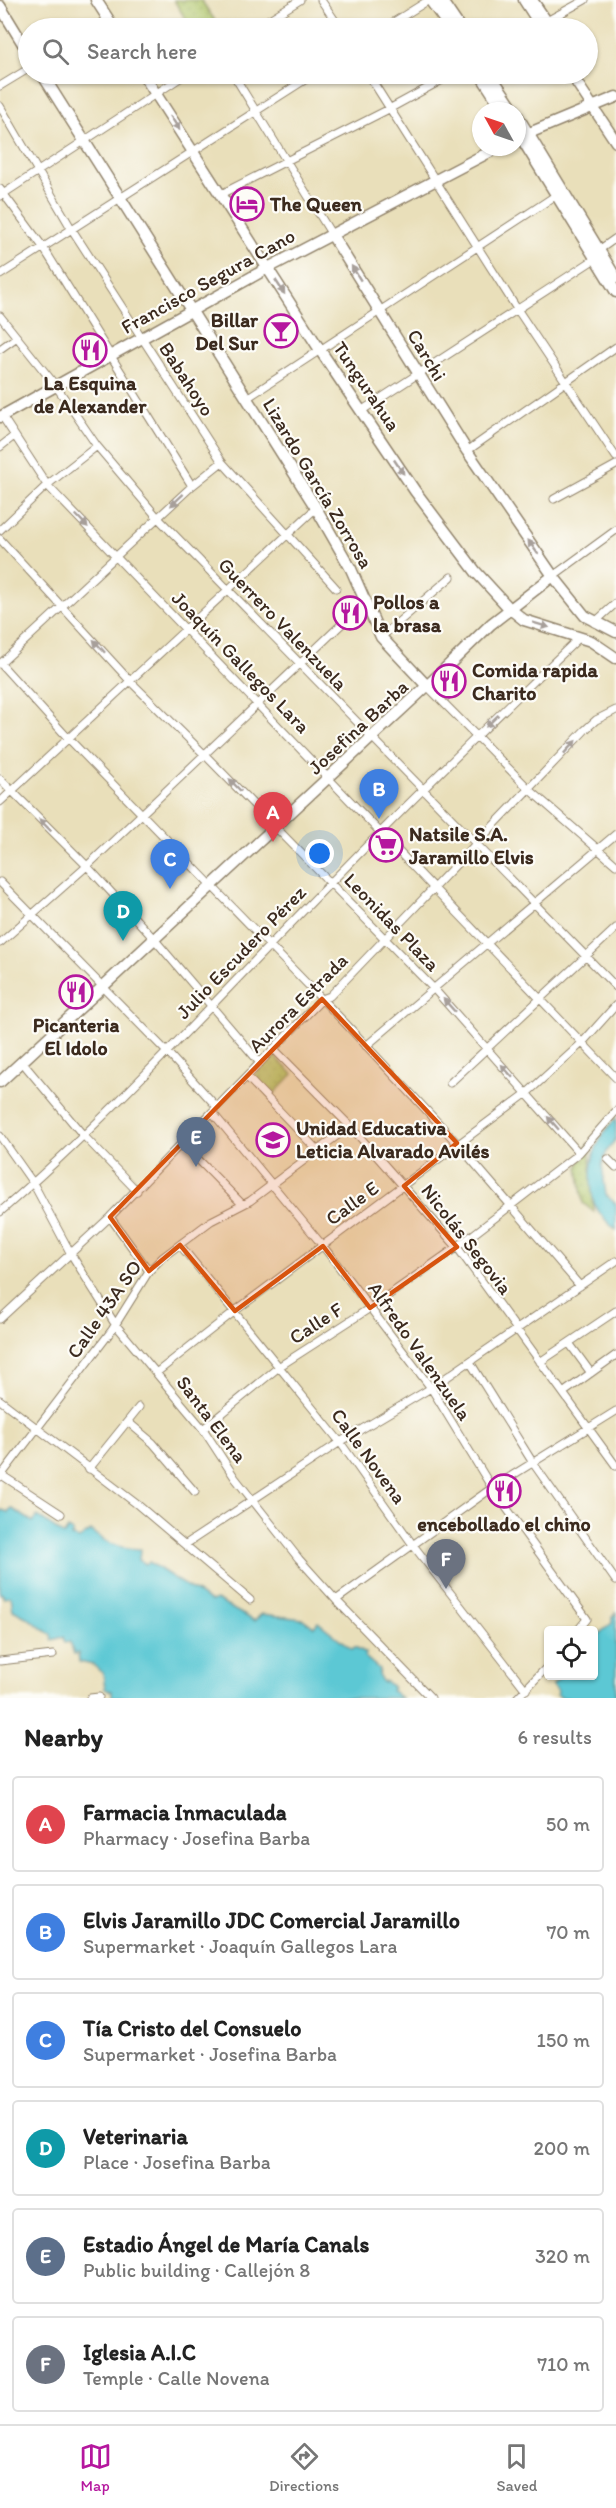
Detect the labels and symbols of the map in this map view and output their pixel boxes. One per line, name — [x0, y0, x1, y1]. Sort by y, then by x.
north arrow — [472, 102, 526, 156]
one-way arrow — [169, 115, 180, 131]
hotel icon: The Queen — [229, 186, 265, 222]
place label: The Queen — [269, 192, 363, 216]
street label: Francisco Segura Cano — [117, 223, 299, 339]
one-way arrow — [350, 265, 361, 281]
one-way arrow — [274, 279, 285, 295]
place label: Billar Del Sur — [195, 308, 259, 355]
bar icon: Billar Del Sur — [263, 313, 299, 349]
street label: Carchi — [402, 325, 452, 385]
restaurant icon: La Esquina de Alexander — [72, 332, 108, 368]
street label: Babahoyo — [154, 337, 220, 421]
street label: Tungurahua — [328, 337, 406, 436]
place label: La Esquina de Alexander — [34, 371, 147, 418]
street label: Lizardo García Zorrosa — [258, 393, 378, 573]
one-way arrow — [393, 459, 404, 475]
one-way arrow — [170, 493, 185, 507]
one-way arrow — [75, 514, 89, 529]
one-way arrow — [528, 539, 539, 555]
street label: Guerrero Valenzuela — [213, 552, 353, 696]
street label: Joaquín Gallegos Lara — [167, 586, 315, 738]
place label: Pollos a la brasa — [373, 590, 442, 637]
restaurant icon: Pollos a la brasa — [332, 595, 368, 631]
one-way arrow — [532, 621, 550, 630]
one-way arrow — [92, 639, 106, 653]
place label: Comida rapida Charito — [472, 658, 598, 705]
restaurant icon: Comida rapida Charito — [431, 663, 467, 699]
street label: Josefina Barba — [303, 675, 413, 779]
one-way arrow — [485, 713, 499, 727]
one-way arrow — [563, 739, 577, 754]
pin: B — [360, 770, 398, 819]
one-way arrow — [228, 778, 242, 793]
pin: A — [254, 792, 292, 842]
one-way arrow — [39, 819, 53, 833]
place label: Natsile S.A. Jaramillo Elvis — [408, 822, 534, 869]
supermarket icon: Natsile S.A. Jaramillo Elvis — [368, 827, 404, 863]
your location — [305, 839, 334, 868]
pin: C — [150, 840, 190, 889]
street label: Leonidas Plaza — [339, 868, 445, 977]
street label: Julio Escudero Pérez — [171, 880, 311, 1024]
pin: D — [104, 892, 142, 941]
street label: Aurora Estrada — [243, 948, 353, 1058]
restaurant icon: Picanteria El Idolo — [58, 974, 94, 1010]
one-way arrow — [442, 998, 456, 1013]
place label: Picanteria El Idolo — [33, 1013, 119, 1060]
one-way arrow — [501, 1063, 514, 1079]
place label: Unidad Educativa Leticia Alvarado Avilés — [296, 1116, 490, 1163]
one-way arrow — [547, 1116, 560, 1131]
pin: E — [176, 1118, 216, 1167]
school or university icon: Unidad Educativa Leticia Alvarado Avilés — [255, 1122, 291, 1158]
street label: Calle E — [321, 1176, 383, 1230]
street label: Nicolás Segovia — [416, 1179, 518, 1300]
street label: Calle 43A SO — [61, 1255, 147, 1363]
street label: Alfredo Valenzuela — [363, 1277, 477, 1425]
street label: Calle F — [285, 1297, 348, 1349]
street label: Santa Elena — [171, 1371, 253, 1468]
street label: Calle Novena — [326, 1404, 412, 1509]
restaurant icon: encebollado el chino — [486, 1473, 522, 1509]
place label: encebollado el chino — [417, 1512, 591, 1536]
pin: F — [426, 1540, 466, 1589]

